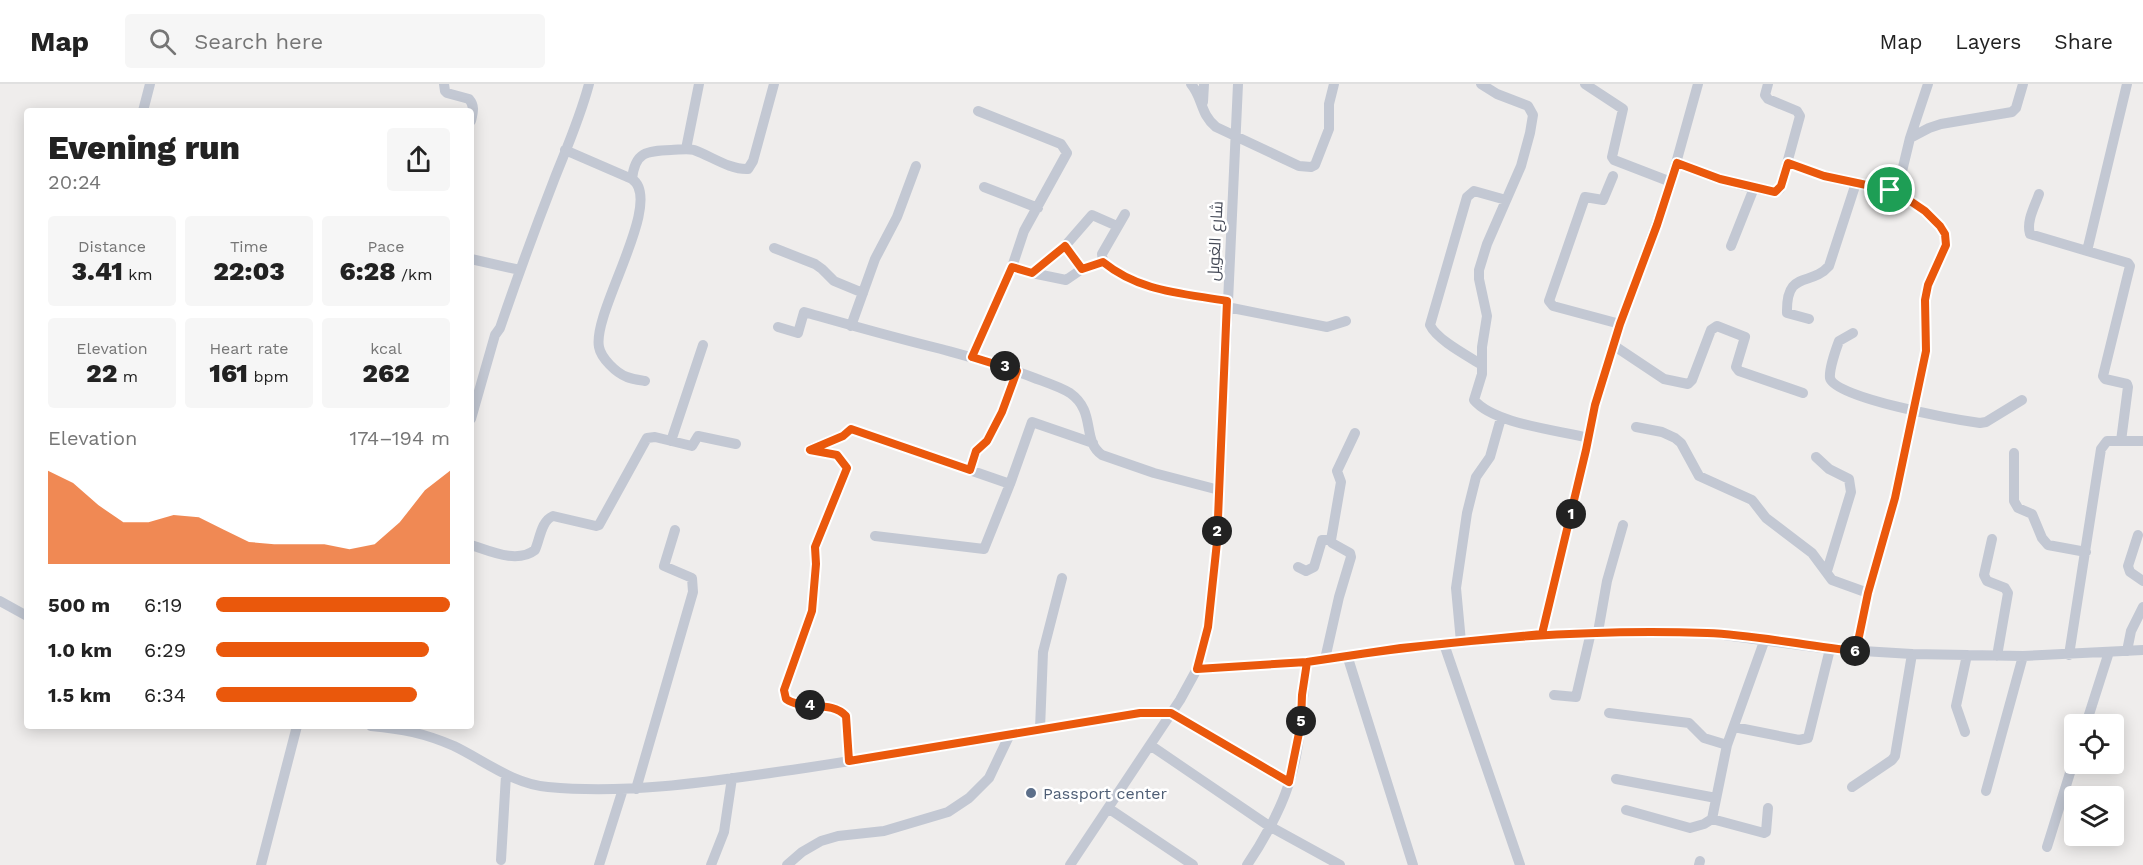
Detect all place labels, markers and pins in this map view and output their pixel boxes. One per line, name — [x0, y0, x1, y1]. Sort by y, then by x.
pin — [1864, 164, 1915, 215]
pin: 3 — [990, 351, 1020, 381]
pin: 1 — [1556, 499, 1586, 529]
pin: 2 — [1202, 516, 1232, 546]
pin: 6 — [1840, 636, 1870, 666]
pin: 4 — [795, 690, 825, 720]
pin: 5 — [1286, 706, 1316, 736]
place label: Passport center — [1043, 784, 1167, 803]
marker: Passport center — [1024, 786, 1038, 800]

